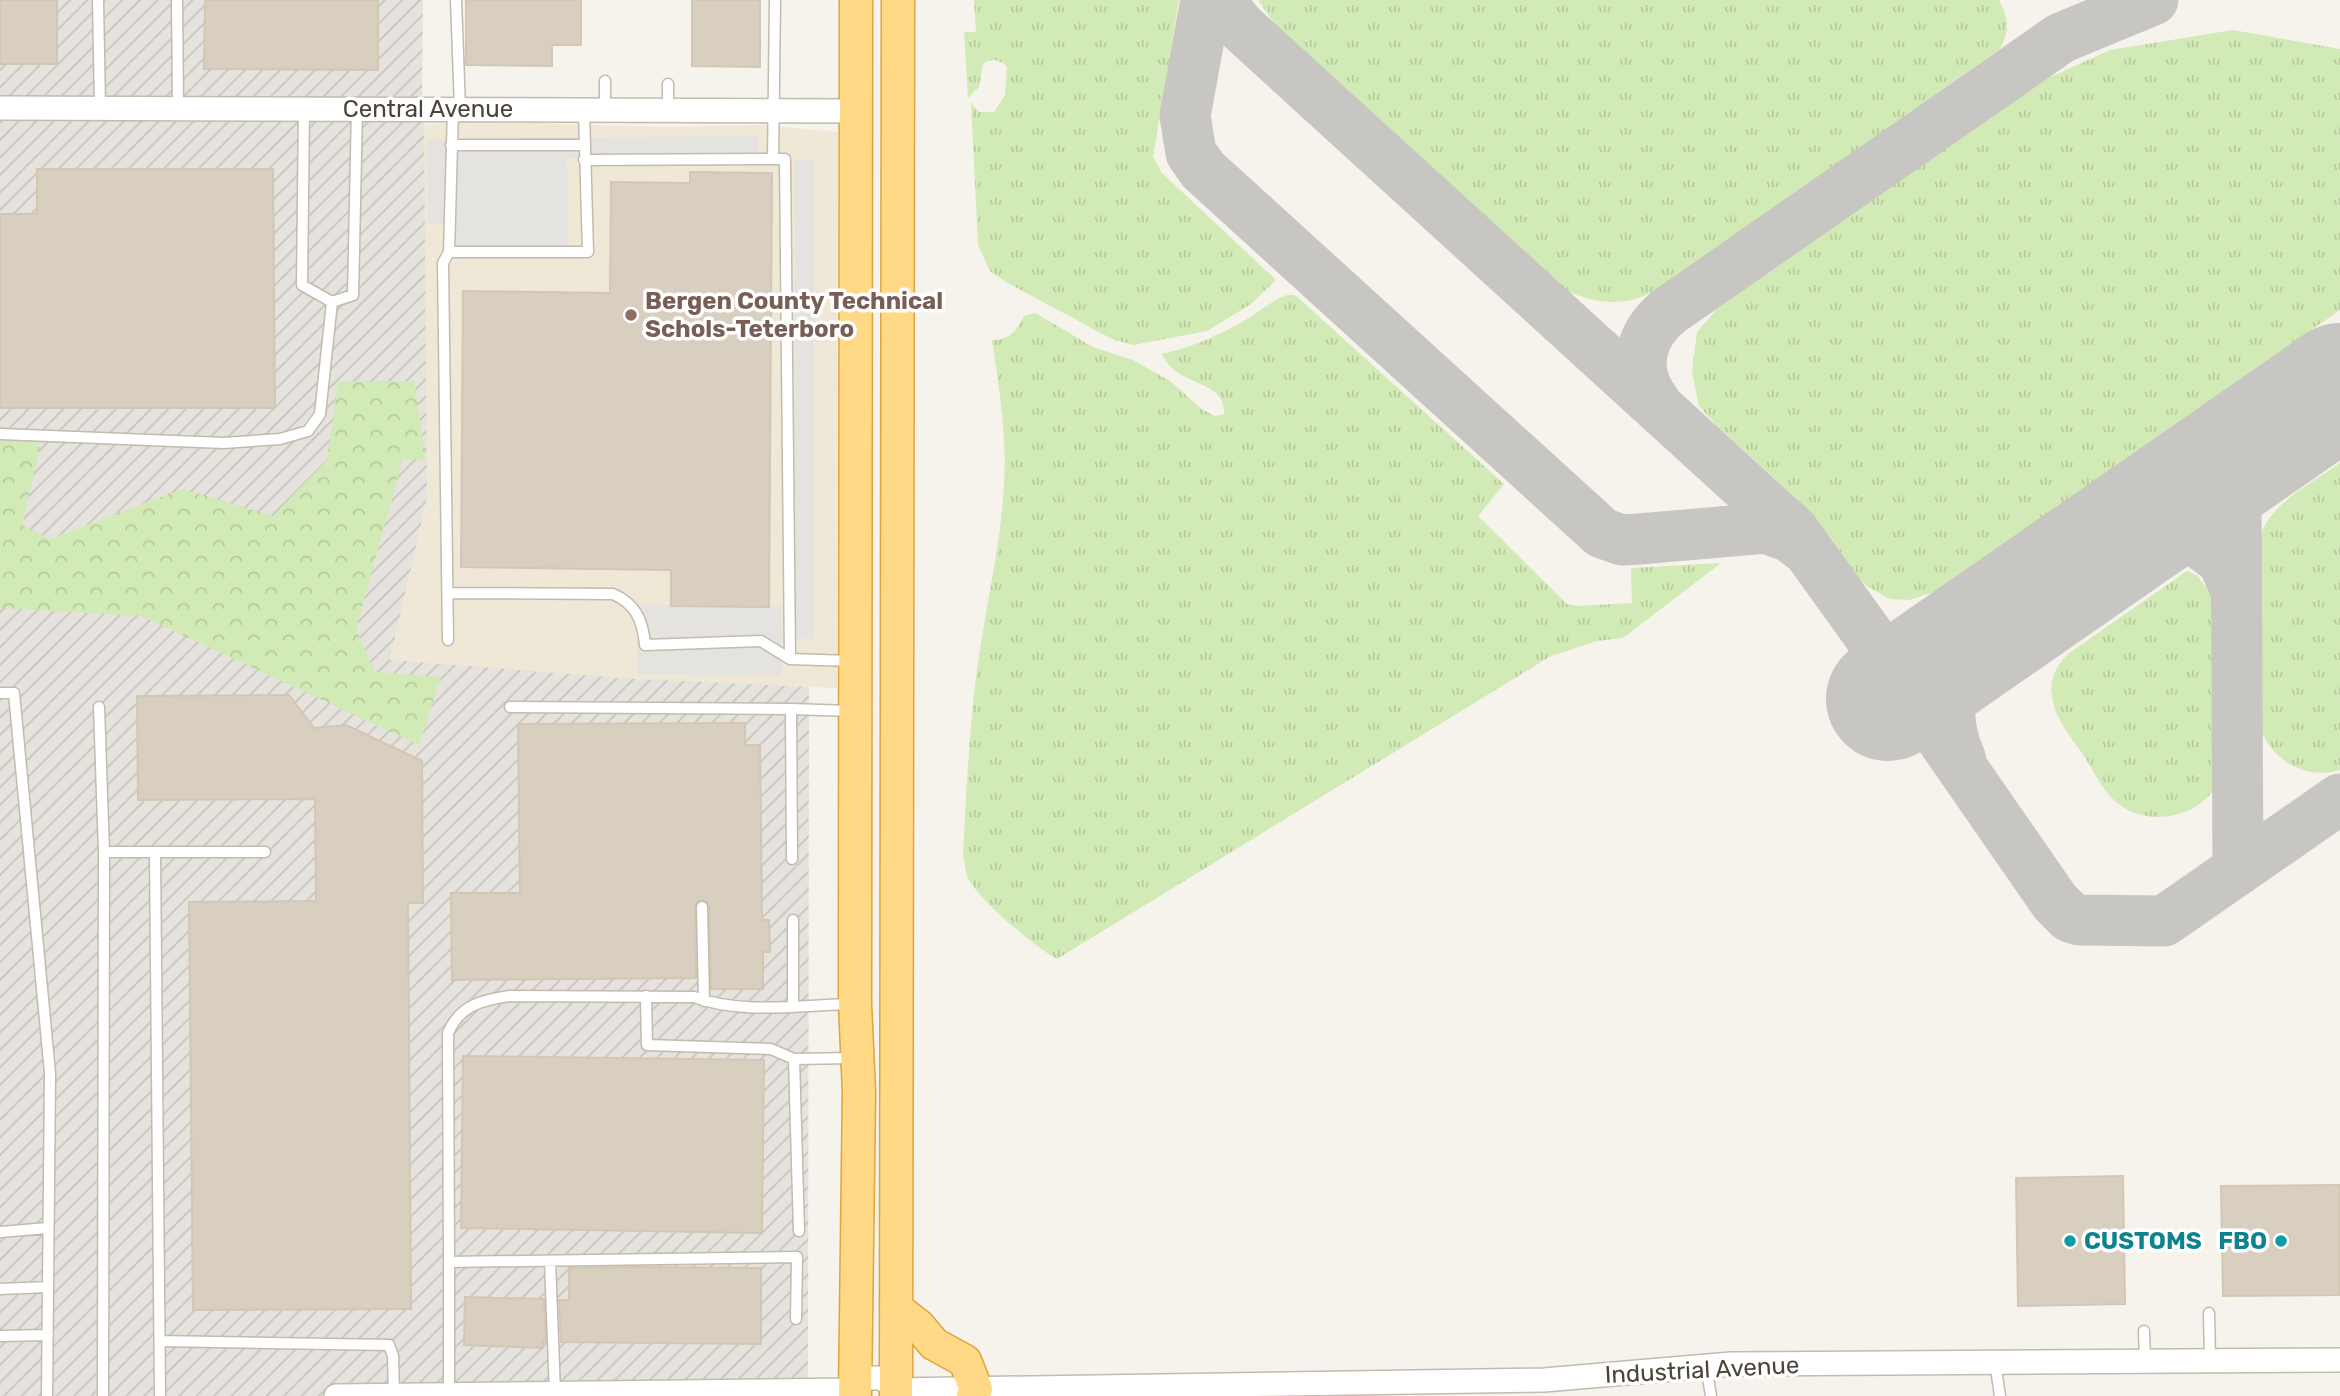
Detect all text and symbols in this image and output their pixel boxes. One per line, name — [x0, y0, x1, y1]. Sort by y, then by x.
street label: Central Avenue — [343, 95, 513, 123]
place label: Bergen County Technical Schols-Teterboro — [645, 287, 943, 343]
marker: Bergen County Technical Schols-Teterboro — [623, 307, 639, 323]
place label: CUSTOMS — [2084, 1227, 2202, 1255]
place label: FBO — [2218, 1227, 2267, 1255]
marker: CUSTOMS — [2062, 1233, 2078, 1249]
marker: FBO — [2273, 1233, 2289, 1249]
street label: Industrial Avenue — [1604, 1351, 1800, 1389]

